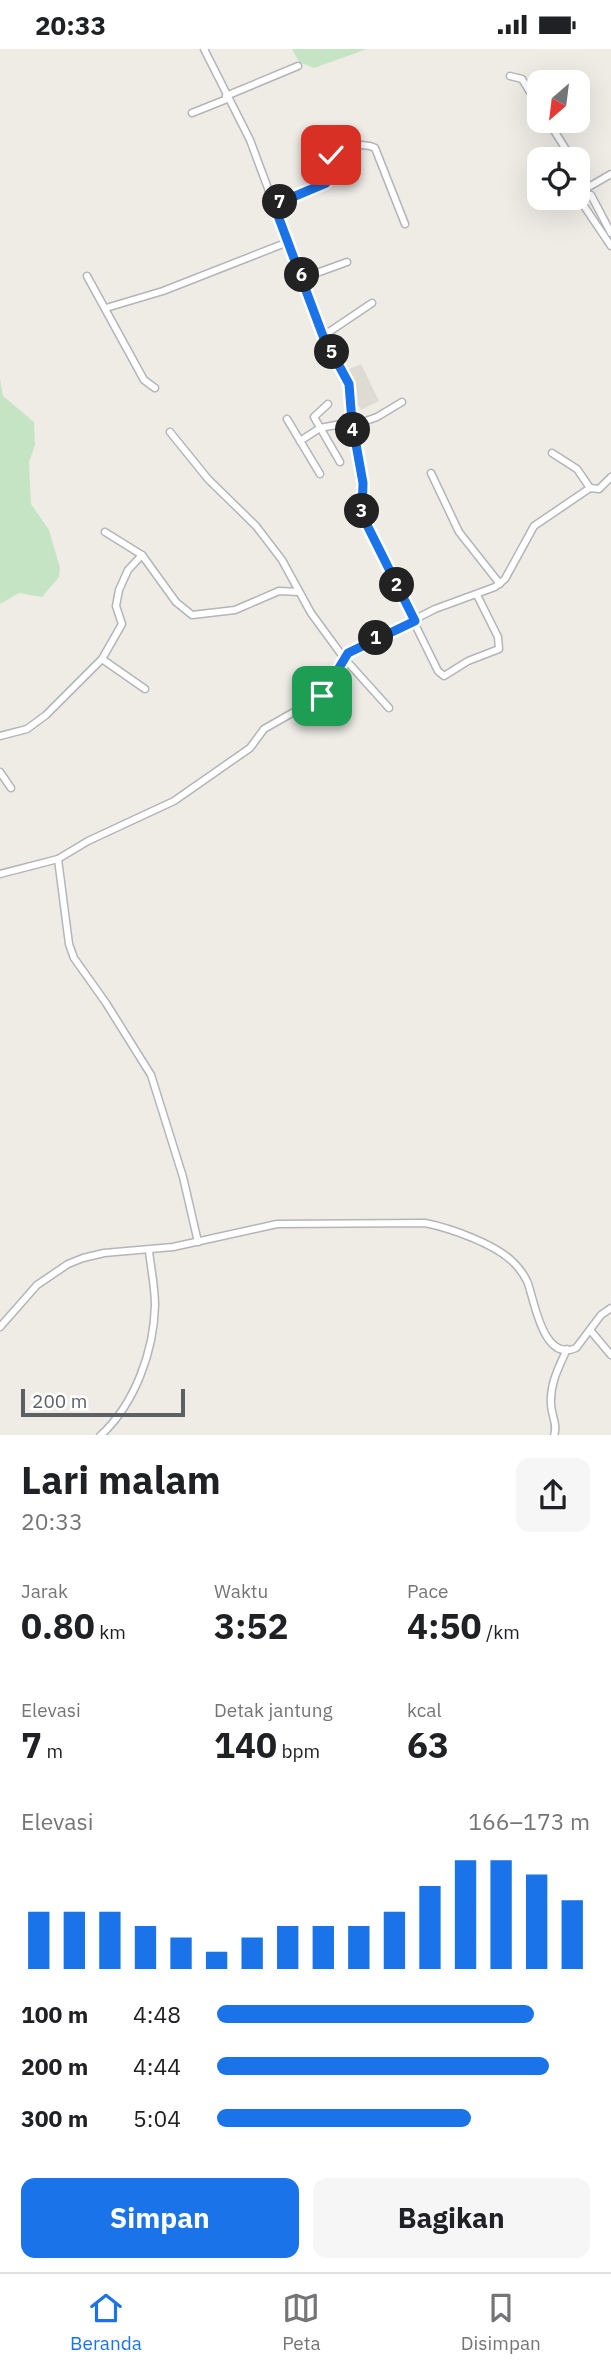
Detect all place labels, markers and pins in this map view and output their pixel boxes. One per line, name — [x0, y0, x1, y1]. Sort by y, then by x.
pin — [301, 125, 361, 185]
pin: 7 — [262, 185, 298, 219]
pin: 6 — [284, 257, 320, 293]
pin: 5 — [314, 335, 350, 369]
pin: 4 — [336, 413, 370, 447]
pin: 3 — [344, 493, 380, 529]
pin: 2 — [380, 567, 414, 603]
pin: 1 — [358, 621, 394, 655]
pin — [292, 666, 352, 726]

